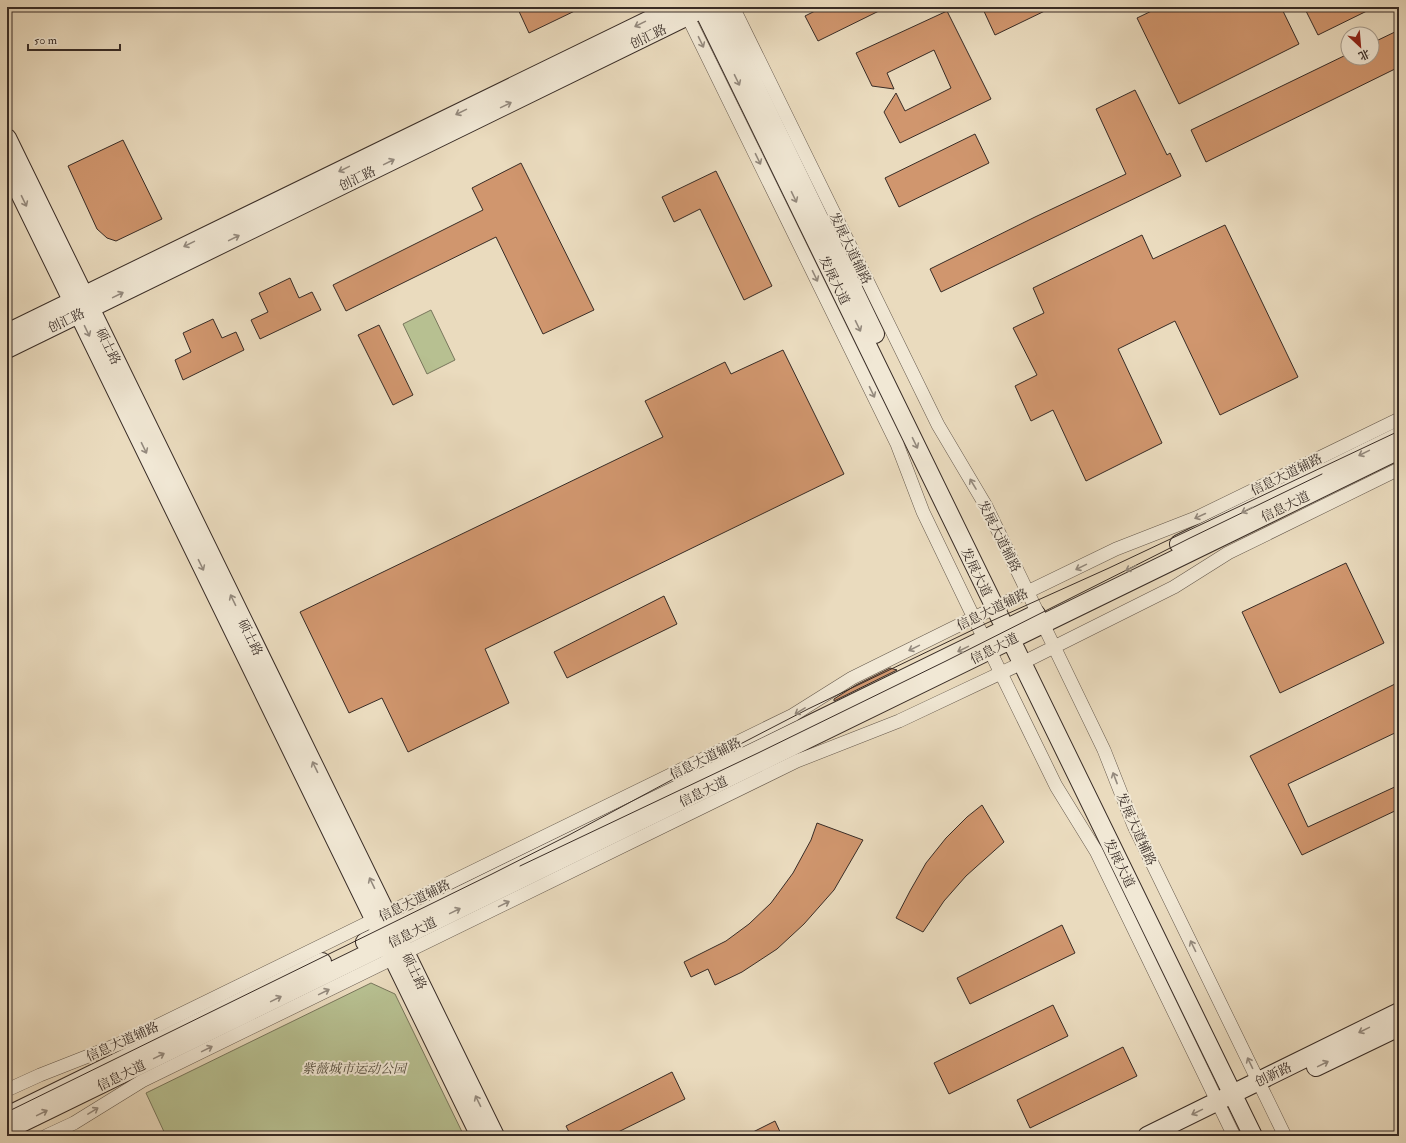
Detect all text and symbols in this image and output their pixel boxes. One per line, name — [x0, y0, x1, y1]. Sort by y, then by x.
street label: 创汇路 — [627, 21, 669, 53]
one-way arrow — [635, 21, 647, 28]
scale bar — [28, 26, 120, 52]
north arrow — [1340, 26, 1380, 66]
text: 50 m — [34, 33, 58, 48]
one-way arrow — [698, 36, 705, 48]
text: 北 — [1356, 46, 1372, 63]
one-way arrow — [734, 74, 742, 86]
one-way arrow — [499, 101, 511, 108]
one-way arrow — [455, 109, 467, 116]
one-way arrow — [755, 153, 762, 165]
one-way arrow — [383, 158, 395, 165]
street label: 创汇路 — [336, 163, 378, 195]
one-way arrow — [338, 166, 350, 173]
one-way arrow — [791, 190, 799, 202]
one-way arrow — [21, 195, 28, 207]
street label: 发展大道辅路 — [827, 210, 875, 286]
one-way arrow — [228, 234, 240, 241]
one-way arrow — [184, 241, 196, 248]
street label: 发展大道 — [817, 253, 853, 307]
one-way arrow — [812, 269, 819, 281]
one-way arrow — [111, 291, 123, 298]
street label: 创汇路 — [45, 305, 87, 337]
one-way arrow — [855, 320, 862, 332]
one-way arrow — [83, 325, 91, 337]
street label: 硕士路 — [92, 325, 124, 367]
one-way arrow — [869, 386, 876, 398]
one-way arrow — [912, 437, 919, 449]
one-way arrow — [141, 442, 148, 454]
one-way arrow — [1358, 450, 1370, 457]
street label: 信息大道辅路 — [1248, 451, 1325, 499]
one-way arrow — [969, 479, 977, 490]
street label: 信息大道 — [1259, 488, 1312, 525]
street label: 发展大道辅路 — [975, 498, 1025, 574]
one-way arrow — [1242, 507, 1254, 515]
one-way arrow — [1195, 512, 1207, 520]
street label: 发展大道 — [959, 545, 995, 599]
one-way arrow — [198, 558, 205, 570]
one-way arrow — [1075, 564, 1087, 571]
one-way arrow — [1125, 565, 1137, 572]
street label: 信息大道辅路 — [954, 586, 1031, 634]
one-way arrow — [229, 594, 236, 606]
street label: 硕士路 — [234, 616, 266, 658]
street label: 信息大道 — [968, 630, 1021, 668]
one-way arrow — [908, 645, 920, 652]
one-way arrow — [958, 646, 970, 653]
one-way arrow — [794, 707, 806, 715]
street label: 信息大道辅路 — [667, 735, 744, 783]
one-way arrow — [311, 761, 318, 773]
one-way arrow — [1111, 772, 1119, 784]
street label: 信息大道 — [677, 773, 730, 810]
street label: 发展大道辅路 — [1114, 790, 1160, 868]
street label: 发展大道 — [1102, 836, 1138, 890]
street label: 信息大道辅路 — [376, 877, 453, 925]
one-way arrow — [368, 878, 375, 890]
one-way arrow — [497, 900, 509, 908]
one-way arrow — [449, 907, 461, 914]
street label: 信息大道 — [386, 914, 439, 951]
one-way arrow — [1189, 941, 1196, 953]
street label: 硕士路 — [398, 950, 430, 992]
one-way arrow — [318, 988, 330, 995]
one-way arrow — [269, 995, 281, 1002]
street label: 信息大道辅路 — [84, 1019, 161, 1065]
one-way arrow — [1358, 1027, 1370, 1034]
one-way arrow — [201, 1045, 213, 1052]
one-way arrow — [153, 1052, 165, 1059]
street label: 信息大道 — [95, 1057, 148, 1094]
one-way arrow — [1246, 1058, 1253, 1070]
street label: 创新路 — [1252, 1059, 1294, 1091]
one-way arrow — [1317, 1060, 1329, 1067]
park label: 紫薇城市运动公园 — [302, 1061, 408, 1077]
one-way arrow — [474, 1095, 481, 1107]
one-way arrow — [87, 1107, 98, 1115]
one-way arrow — [1191, 1108, 1203, 1116]
one-way arrow — [36, 1109, 48, 1116]

